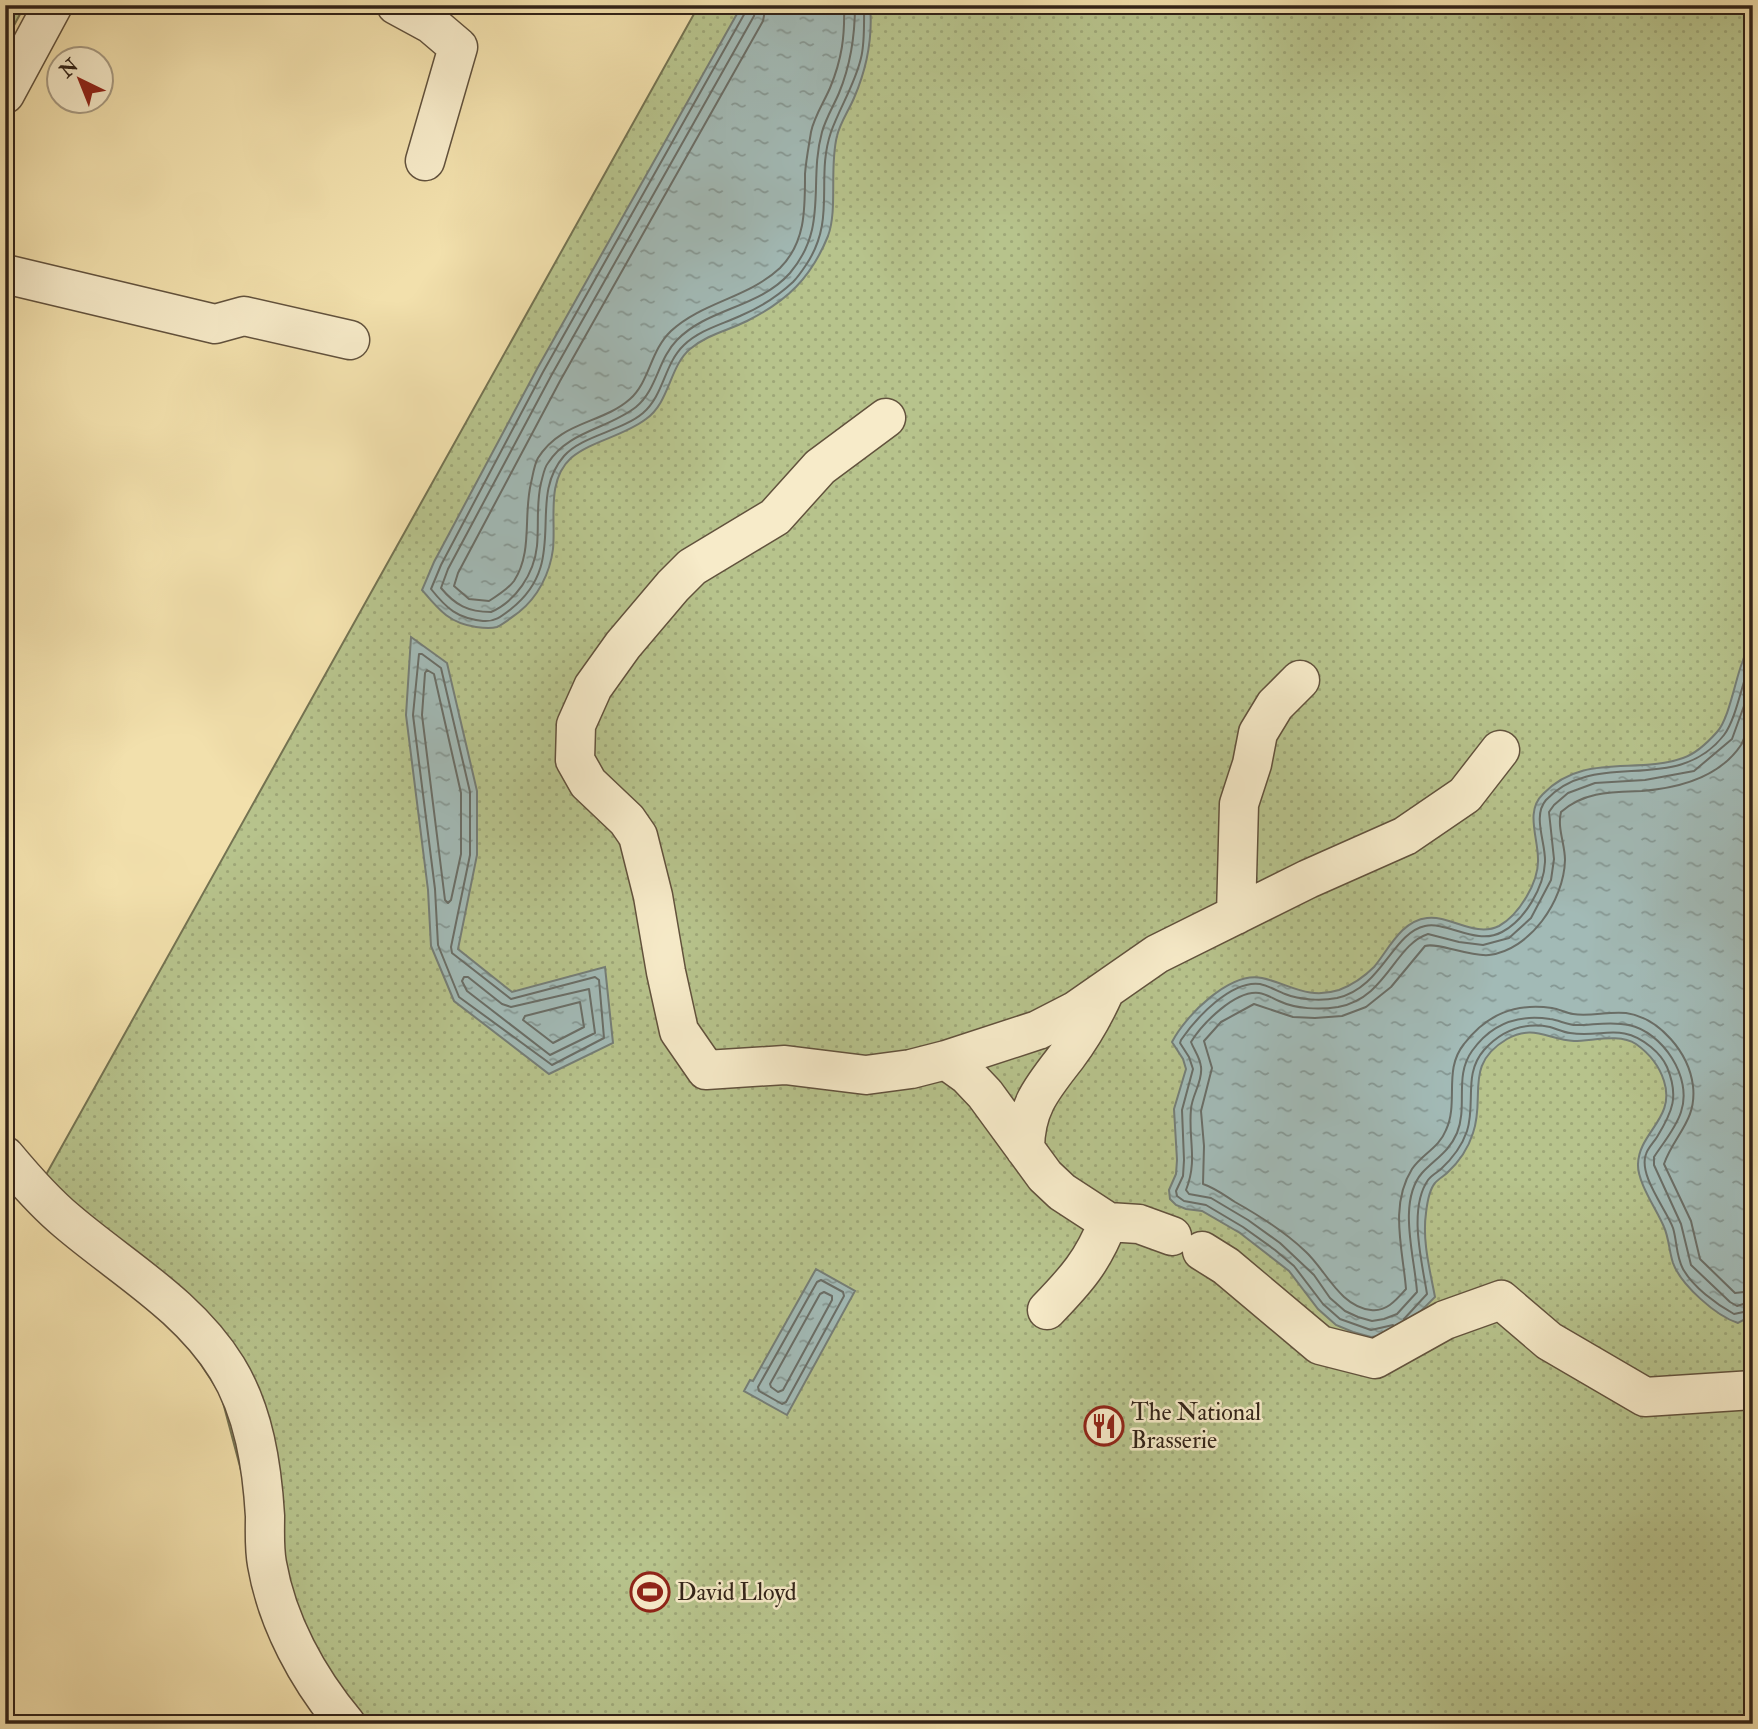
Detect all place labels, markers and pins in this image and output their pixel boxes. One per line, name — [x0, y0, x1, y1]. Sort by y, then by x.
place label: The National Brasserie — [1131, 1397, 1261, 1456]
restaurant icon: The National Brasserie — [1083, 1405, 1125, 1447]
sports icon: David Lloyd — [629, 1571, 671, 1613]
place label: David Lloyd — [677, 1577, 797, 1608]

